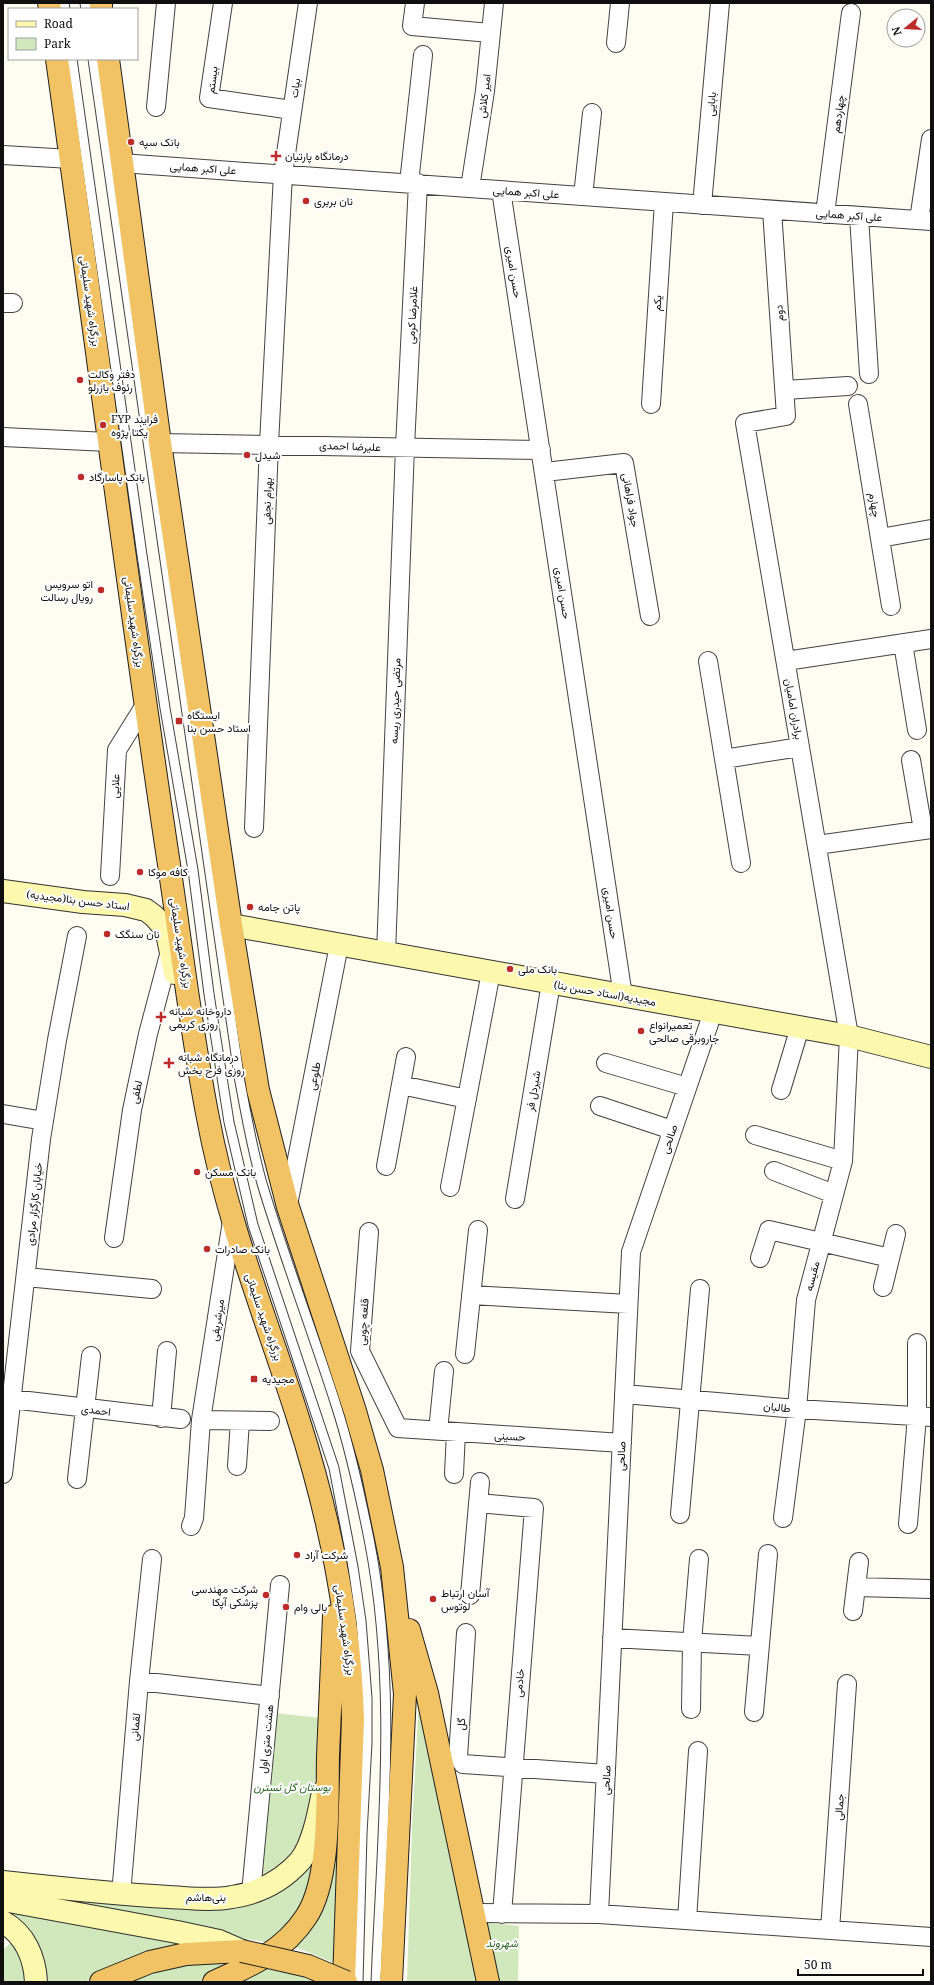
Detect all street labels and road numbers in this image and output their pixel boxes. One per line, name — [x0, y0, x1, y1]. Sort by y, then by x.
street label: بیستم — [202, 65, 222, 95]
street label: امیر کلاش — [473, 73, 494, 119]
street label: بیات — [286, 77, 303, 99]
street label: بابایی — [702, 91, 719, 117]
street label: چهاردهم — [828, 94, 848, 134]
street label: علی اکبر همایی — [169, 158, 237, 177]
street label: علی اکبر همایی — [492, 182, 560, 201]
street label: علی اکبر همایی — [815, 205, 883, 224]
street label: حسن امیری — [503, 245, 526, 299]
street label: بزرگراه شهید سلیمانی — [77, 255, 104, 347]
street label: غلامرضا کرمی — [402, 285, 421, 344]
street label: یکم — [648, 294, 666, 312]
street label: دوم — [770, 304, 788, 322]
street label: علیرضا احمدی — [319, 437, 381, 454]
street label: جواد فراهانی — [619, 472, 644, 528]
street label: بهرام نجفی — [258, 477, 276, 525]
street label: چهارم — [865, 491, 885, 519]
street label: حسن امیری — [552, 566, 575, 620]
street label: بزرگراه شهید سلیمانی — [121, 576, 148, 668]
street label: مرتضی حیدری ریسه — [386, 658, 404, 744]
street label: برادران امامیان — [782, 677, 807, 741]
street label: علایی — [106, 773, 123, 799]
street label: استاد حسن بنا(مجیدیه) — [26, 886, 130, 913]
street label: حسن امیری — [600, 886, 623, 940]
street label: بزرگراه شهید سلیمانی — [167, 897, 196, 989]
street label: مجیدیه(استاد حسن بنا) — [553, 976, 658, 1009]
street label: طلوعی — [303, 1061, 324, 1091]
street label: شیردل فر — [521, 1069, 543, 1113]
street label: لطفی — [126, 1079, 145, 1105]
street label: صالحی — [657, 1122, 680, 1155]
street label: خیابان کارگزار مرادی — [22, 1162, 45, 1246]
street label: مقیسه — [801, 1259, 822, 1292]
street label: بزرگراه شهید سلیمانی — [242, 1271, 286, 1363]
street label: میرشریفی — [206, 1298, 227, 1342]
street label: قلعه چوبی — [353, 1298, 373, 1346]
street label: طالبان — [763, 1398, 791, 1415]
street label: احمدی — [80, 1400, 112, 1419]
street label: حسینی — [494, 1427, 526, 1444]
street label: صالحی — [612, 1441, 629, 1471]
street label: بزرگراه شهید سلیمانی — [332, 1584, 359, 1676]
street label: خادمی — [510, 1668, 527, 1698]
street label: هشت متری اول — [254, 1703, 277, 1774]
street label: لقمانی — [126, 1712, 143, 1742]
street label: گل — [453, 1717, 468, 1731]
street label: صالحی — [597, 1765, 614, 1795]
street label: جمالی — [830, 1793, 847, 1821]
street label: بنی‌هاشم — [186, 1889, 226, 1905]

